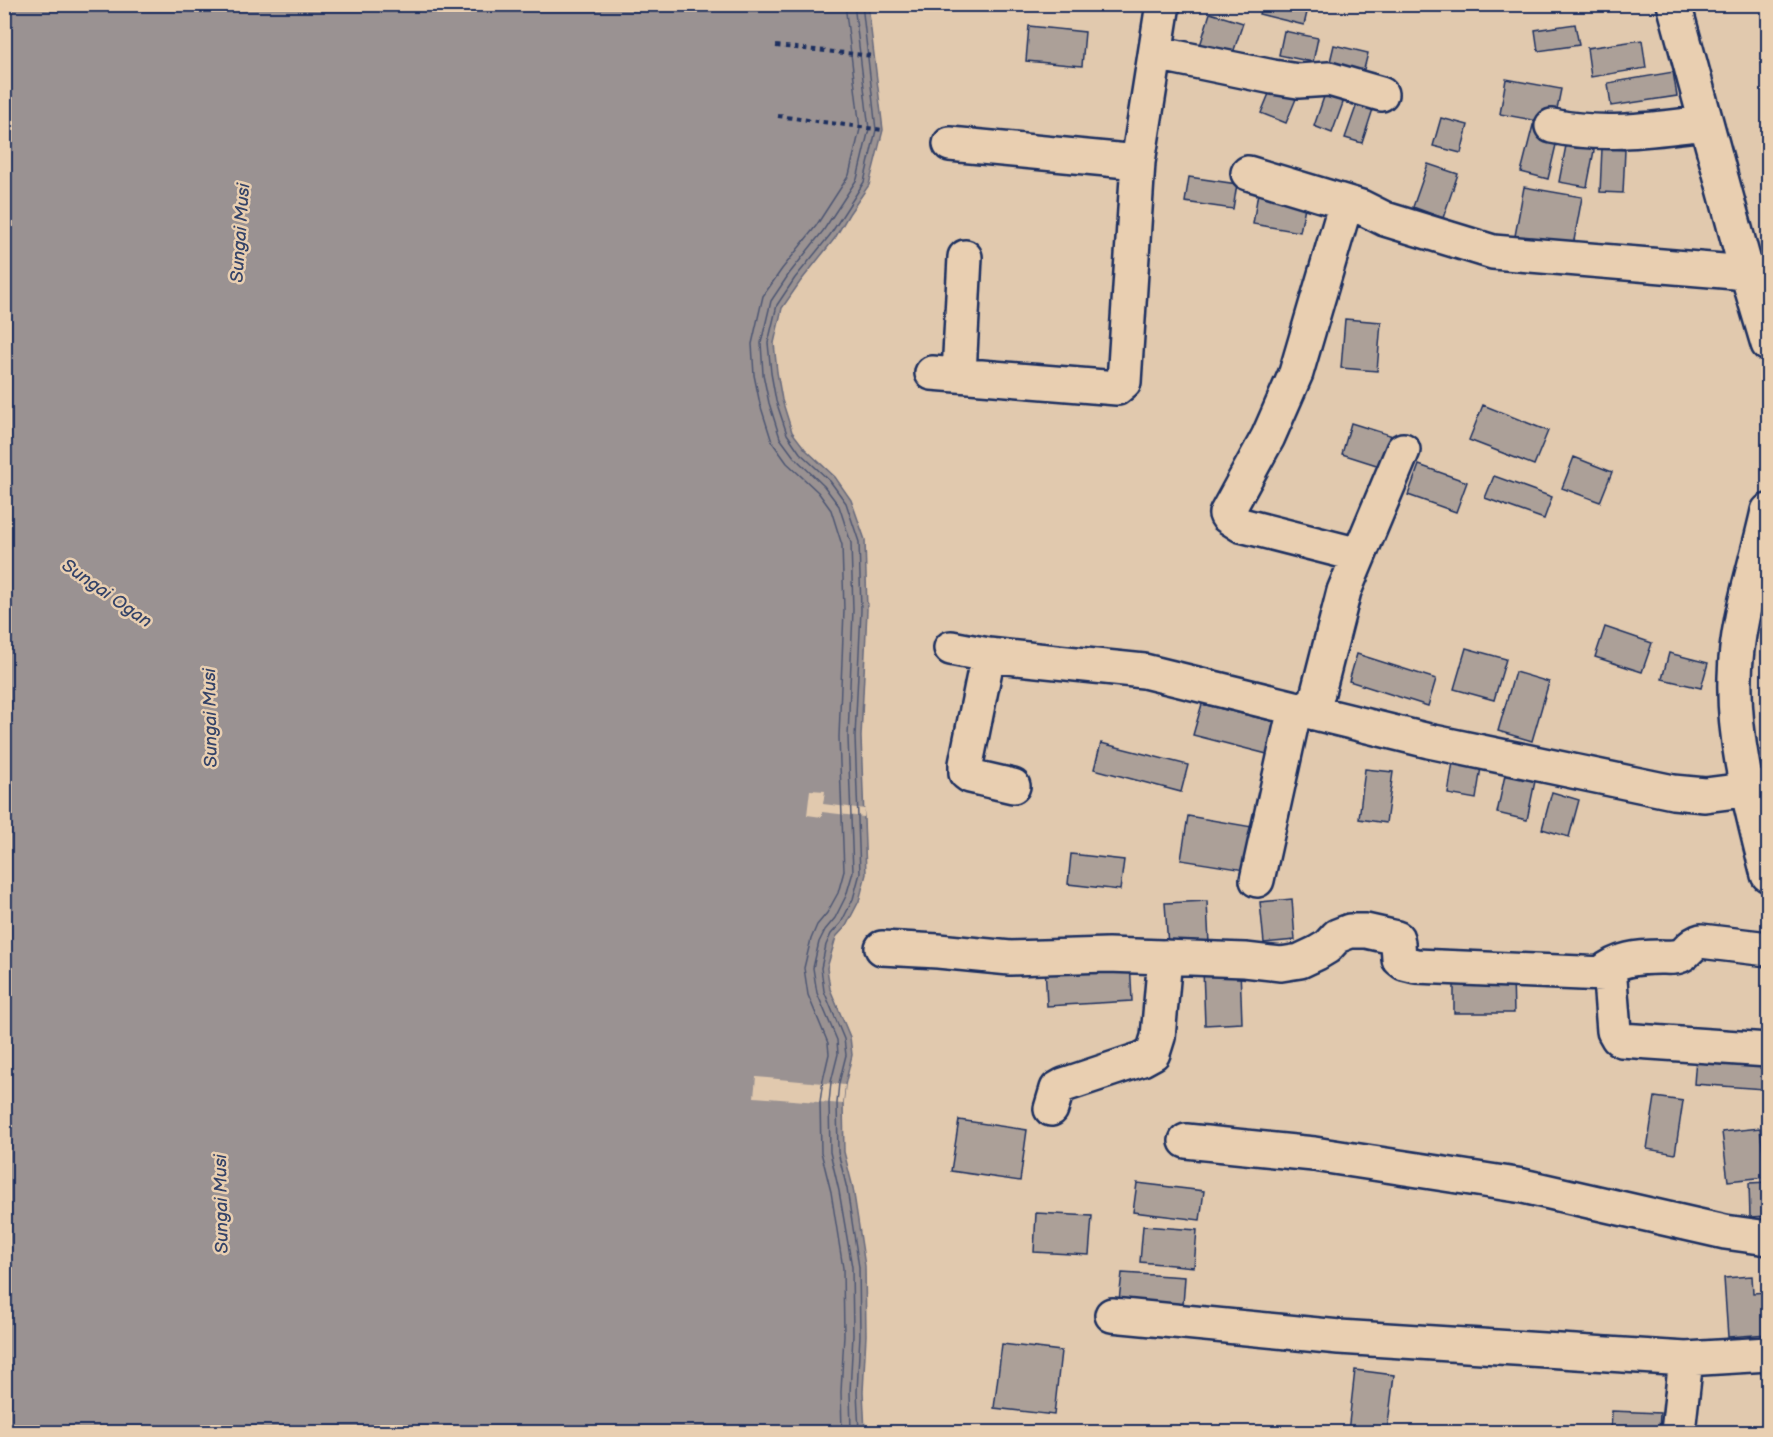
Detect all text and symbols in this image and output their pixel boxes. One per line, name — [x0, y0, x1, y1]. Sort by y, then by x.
water label: Sungai Musi — [227, 182, 255, 283]
water label: Sungai Ogan — [58, 555, 156, 632]
water label: Sungai Musi — [199, 667, 222, 768]
water label: Sungai Musi — [210, 1153, 233, 1254]

